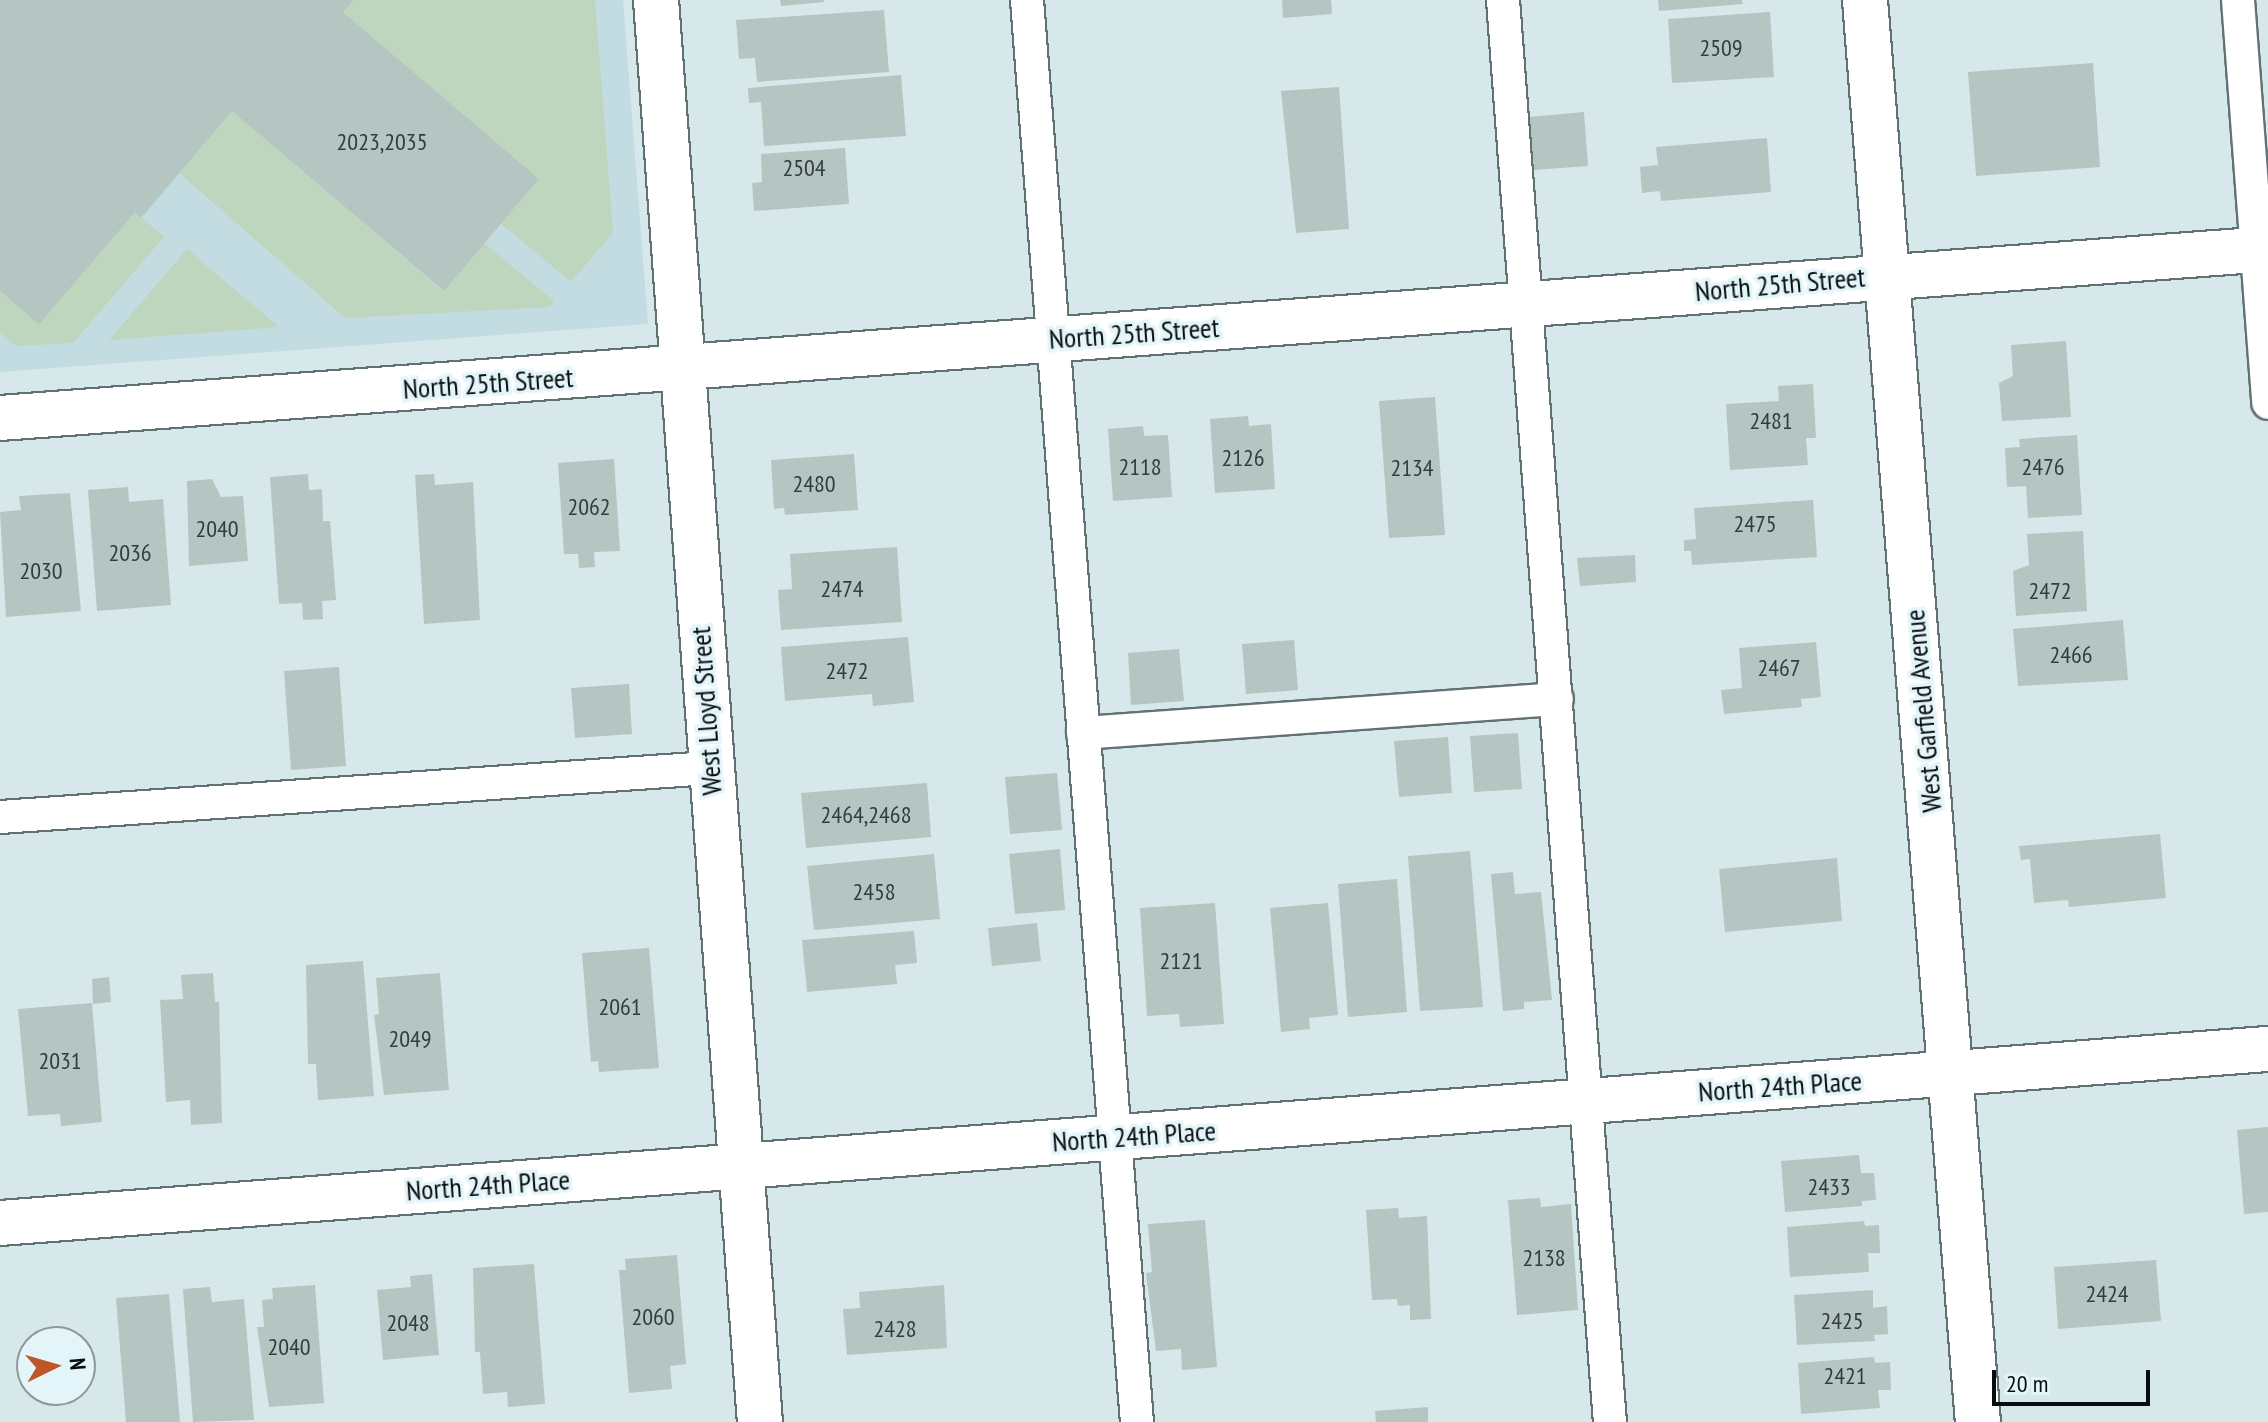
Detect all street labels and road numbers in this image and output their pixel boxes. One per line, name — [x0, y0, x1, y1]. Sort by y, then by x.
street label: North 25th Street — [1694, 260, 1866, 308]
street label: North 25th Street — [1048, 310, 1220, 356]
street label: North 25th Street — [402, 360, 574, 406]
street label: West Garfield Avenue — [1897, 608, 1949, 814]
street label: West Lloyd Street — [683, 626, 729, 796]
street label: North 24th Place — [1697, 1064, 1863, 1108]
street label: North 24th Place — [1051, 1114, 1217, 1158]
street label: North 24th Place — [405, 1163, 571, 1207]

